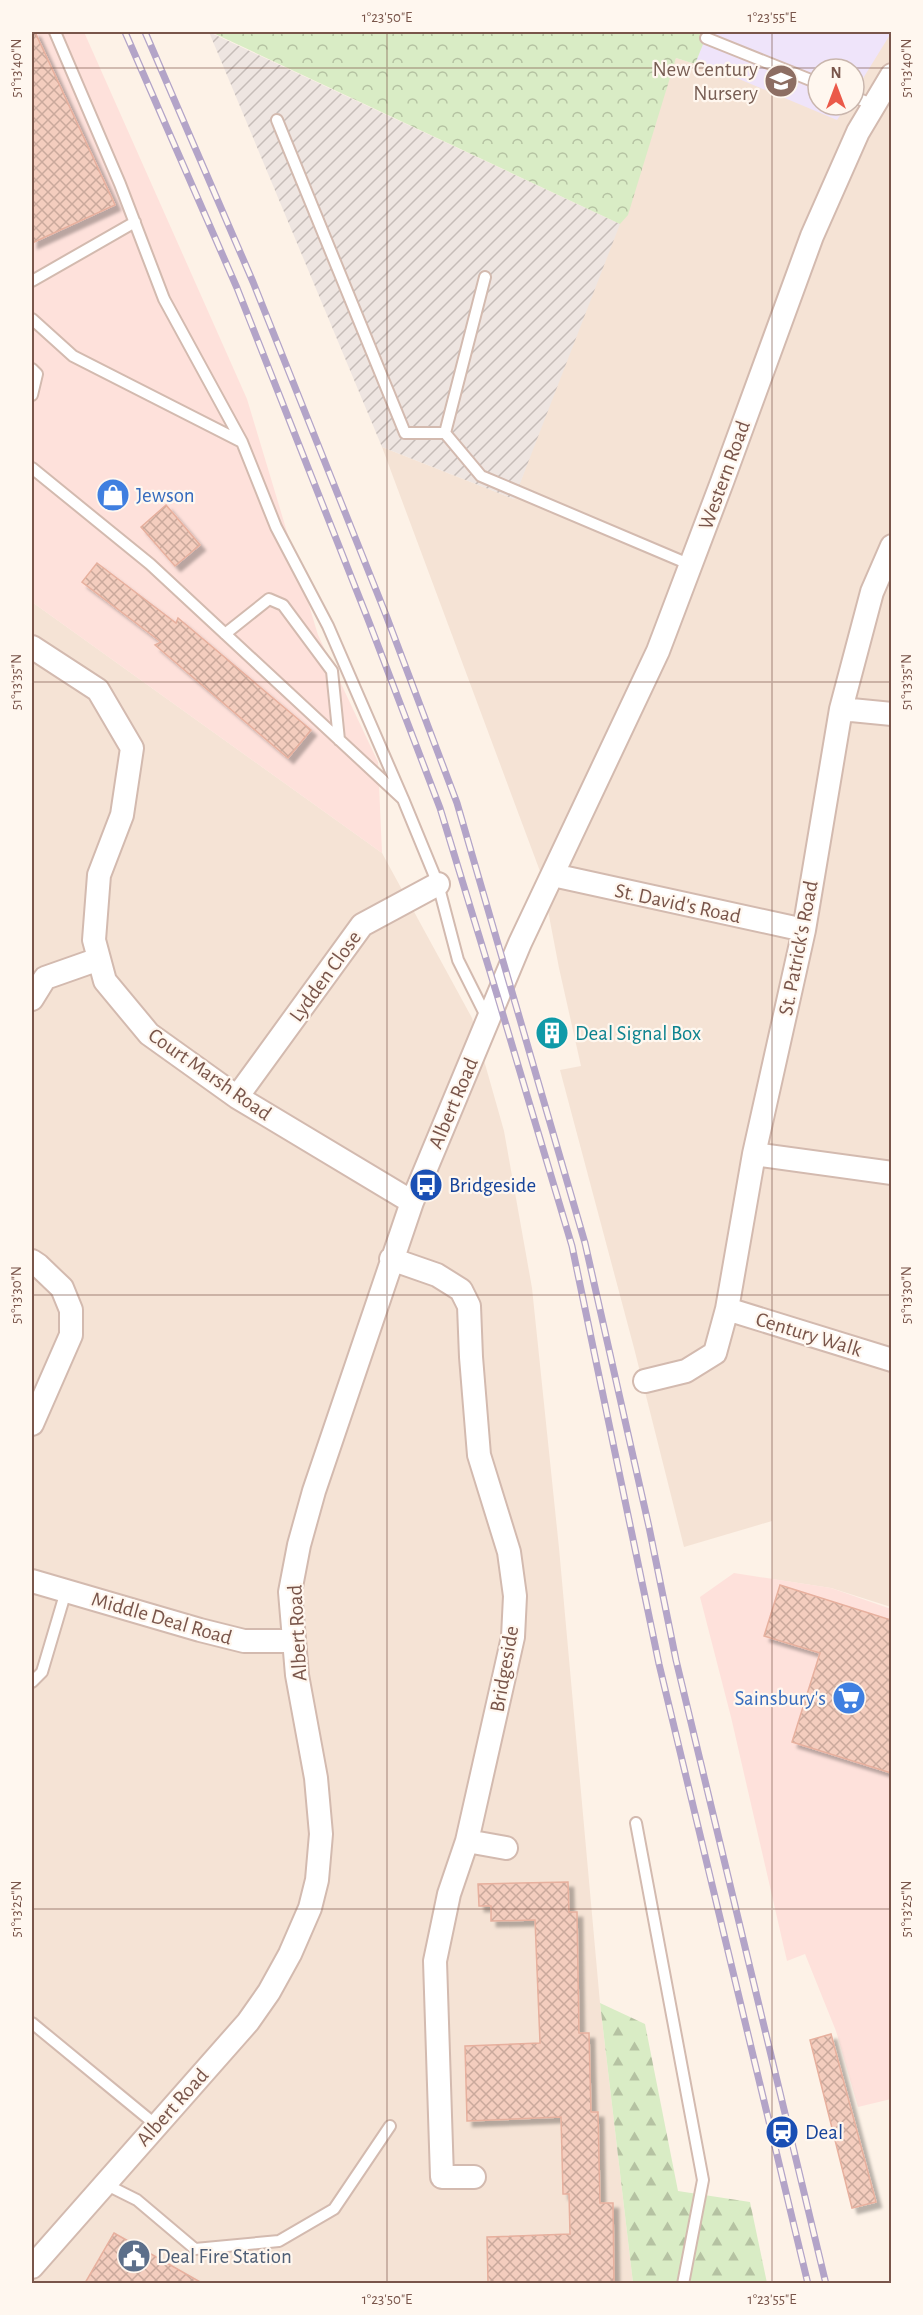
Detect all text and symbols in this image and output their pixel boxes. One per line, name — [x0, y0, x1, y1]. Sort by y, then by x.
text: 1°23'50"E — [362, 10, 412, 25]
text: 1°23'55"E — [747, 10, 797, 25]
text: 51°13'40"N — [9, 38, 24, 98]
text: 51°13'40"N — [899, 38, 914, 98]
north arrow — [806, 57, 866, 117]
place label: New Century Nursery — [653, 59, 758, 104]
school or university icon: New Century Nursery — [763, 63, 799, 99]
text: N — [830, 65, 842, 81]
street label: Western Road — [695, 418, 754, 532]
shop icon: Jewson — [95, 477, 131, 513]
place label: Jewson — [136, 485, 195, 506]
text: 51°13'35"N — [9, 654, 24, 710]
text: 51°13'35"N — [899, 654, 914, 710]
street label: St. Patrick's Road — [775, 879, 822, 1017]
street label: St. David's Road — [613, 880, 743, 927]
street label: Lydden Close — [286, 927, 365, 1026]
building icon: Deal Signal Box — [534, 1015, 570, 1051]
place label: Deal Signal Box — [575, 1023, 701, 1044]
street label: Court Marsh Road — [144, 1024, 275, 1125]
street label: Albert Road — [425, 1055, 482, 1152]
bus stop icon: Bridgeside — [408, 1167, 444, 1203]
place label: Bridgeside — [449, 1175, 536, 1196]
text: 51°13'30"N — [9, 1266, 24, 1324]
text: 51°13'30"N — [899, 1266, 914, 1324]
street label: Century Walk — [753, 1308, 865, 1361]
street label: Albert Road — [284, 1584, 311, 1682]
street label: Middle Deal Road — [89, 1588, 235, 1649]
street label: Bridgeside — [487, 1624, 522, 1714]
supermarket icon: Sainsbury's — [831, 1680, 867, 1716]
place label: Sainsbury's — [735, 1688, 826, 1709]
text: 51°13'25"N — [9, 1880, 24, 1938]
text: 51°13'25"N — [899, 1880, 914, 1938]
street label: Albert Road — [132, 2064, 213, 2150]
station icon: Deal — [764, 2114, 800, 2150]
place label: Deal — [805, 2122, 843, 2143]
public building icon: Deal Fire Station — [116, 2238, 152, 2274]
place label: Deal Fire Station — [157, 2246, 292, 2267]
text: 1°23'50"E — [362, 2292, 412, 2307]
text: 1°23'55"E — [747, 2292, 797, 2307]

